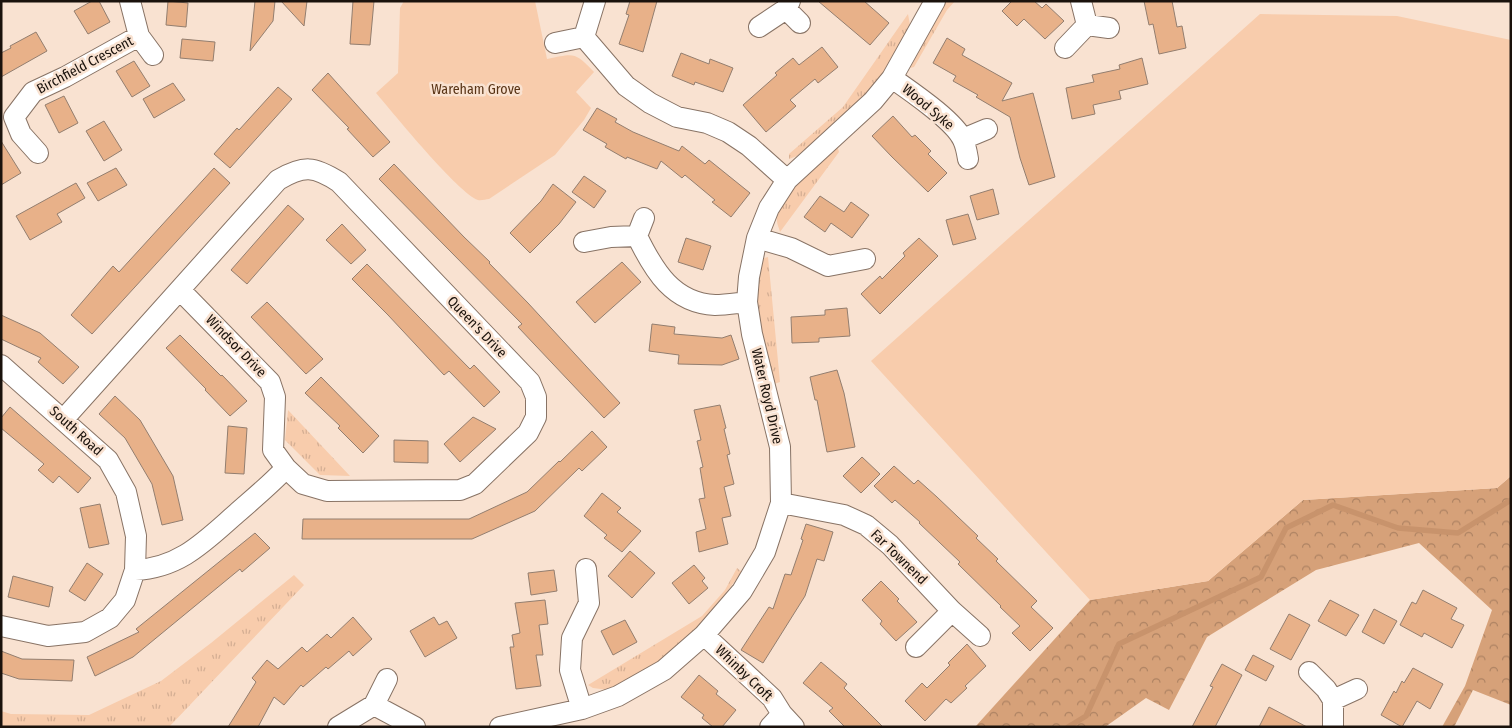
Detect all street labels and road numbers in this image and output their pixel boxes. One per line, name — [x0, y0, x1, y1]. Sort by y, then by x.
street label: Birchfield Crescent — [34, 32, 136, 98]
street label: Wood Syke — [899, 80, 957, 134]
street label: Queen's Drive — [444, 293, 511, 361]
street label: Windsor Drive — [202, 311, 270, 381]
street label: Water Royd Drive — [748, 346, 786, 446]
street label: South Road — [46, 403, 106, 459]
street label: Far Townend — [867, 526, 931, 588]
street label: Whinby Croft — [712, 641, 777, 705]

